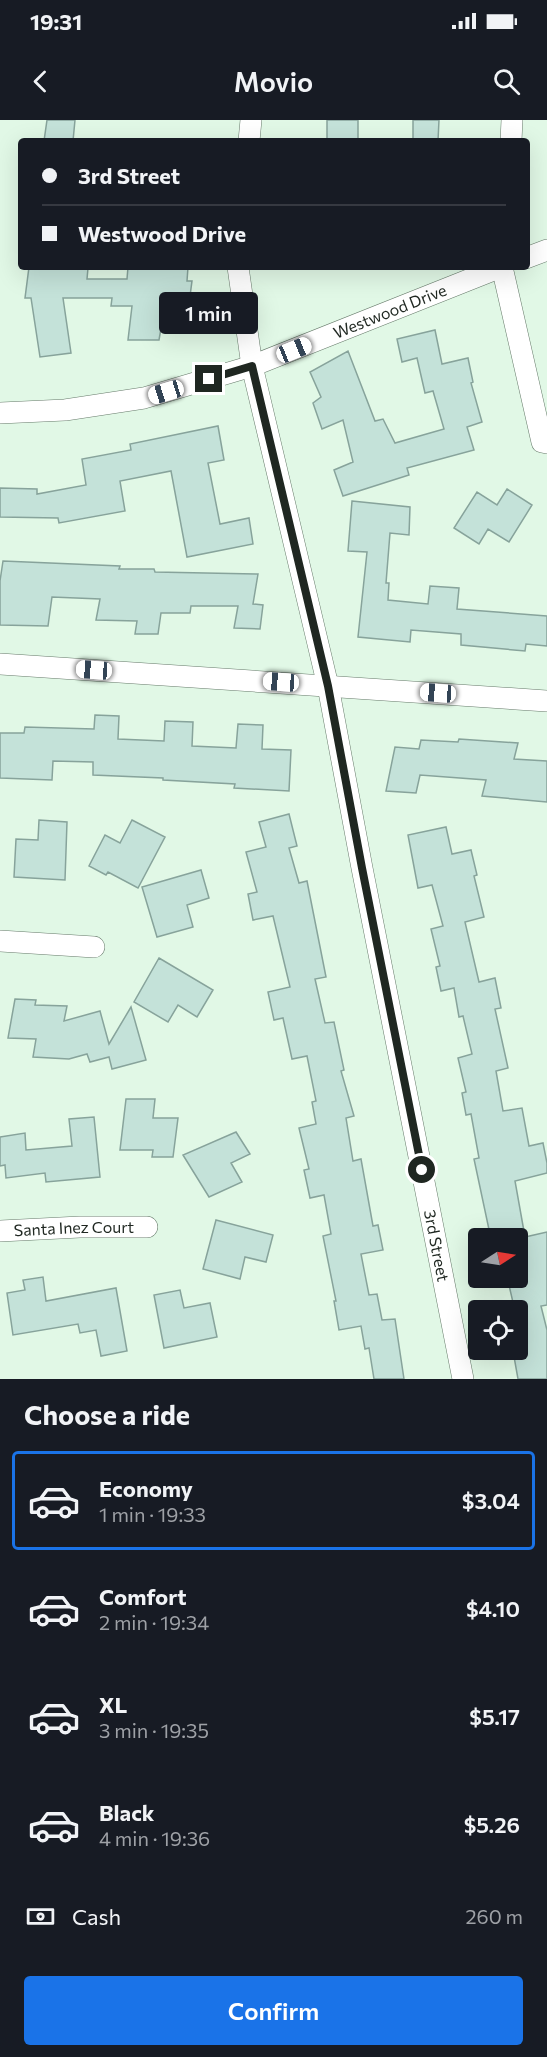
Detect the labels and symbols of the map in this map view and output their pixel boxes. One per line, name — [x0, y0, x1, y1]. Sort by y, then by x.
street label: Westwood Drive — [330, 280, 449, 342]
callout: 1 min — [160, 292, 258, 334]
car — [274, 335, 314, 365]
route end — [195, 365, 222, 392]
car — [146, 378, 186, 406]
car — [75, 660, 113, 680]
car — [262, 672, 300, 692]
car — [419, 683, 457, 703]
route start — [408, 1156, 435, 1183]
street label: 3rd Street — [421, 1208, 454, 1284]
street label: Santa Inez Court — [13, 1217, 135, 1239]
north arrow — [468, 1228, 528, 1288]

